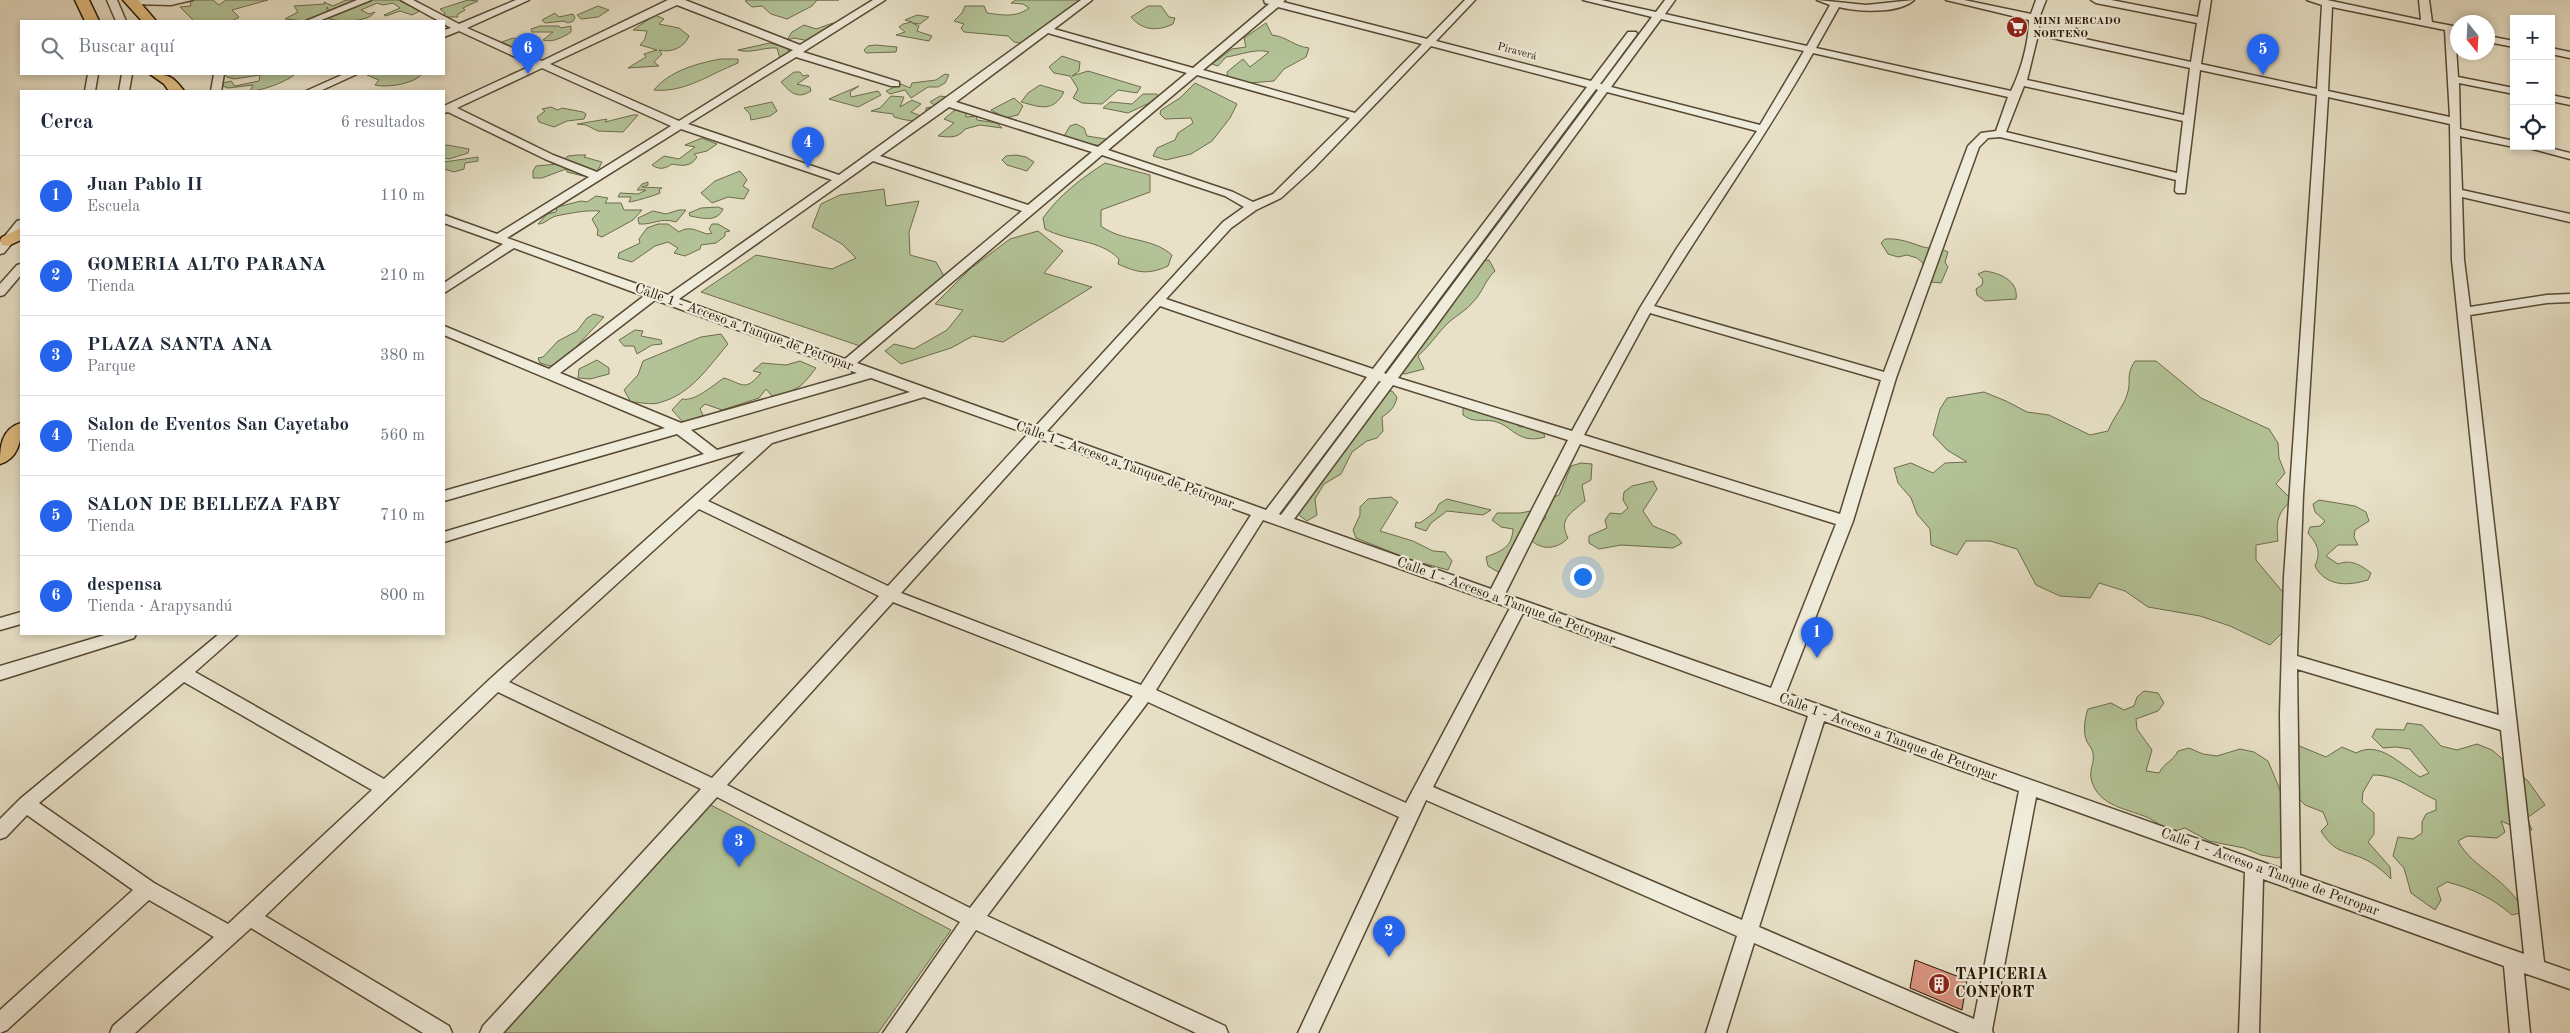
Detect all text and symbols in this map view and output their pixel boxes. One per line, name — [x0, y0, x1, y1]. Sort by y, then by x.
supermarket icon: MINI MERCADO NORTEÑO — [2005, 15, 2029, 39]
north arrow — [2450, 15, 2495, 60]
map controls — [2510, 15, 2555, 150]
button: + — [2510, 15, 2555, 60]
place label: MINI MERCADO NORTEÑO — [2033, 16, 2121, 40]
search box — [20, 20, 445, 75]
pin: 6 — [512, 33, 544, 74]
icon: search — [38, 34, 66, 62]
pin: 5 — [2247, 34, 2279, 75]
text: Buscar aquí — [78, 38, 174, 57]
street label: Piraverá — [1496, 41, 1538, 63]
button: − — [2510, 60, 2555, 105]
button: locate — [2510, 105, 2555, 150]
text: Cerca — [40, 112, 93, 133]
text: 6 resultados — [341, 115, 425, 131]
pin: 4 — [792, 127, 824, 168]
text: Juan Pablo II — [87, 176, 203, 195]
text: 1 — [51, 188, 61, 204]
text: 110 m — [380, 188, 425, 204]
text: Escuela — [87, 199, 140, 215]
text: GOMERIA ALTO PARANA — [87, 256, 326, 275]
text: 2 — [51, 268, 61, 284]
text: 210 m — [380, 268, 425, 284]
text: Tienda — [87, 279, 135, 295]
street label: Calle 1 - Acceso a Tanque de Petropar — [633, 281, 855, 373]
text: PLAZA SANTA ANA — [87, 336, 273, 355]
text: 3 — [51, 348, 61, 364]
text: 380 m — [380, 348, 425, 364]
text: Parque — [87, 359, 136, 375]
text: Salon de Eventos San Cayetabo — [87, 416, 349, 435]
street label: Calle 1 - Acceso a Tanque de Petropar — [1014, 419, 1236, 511]
text: 4 — [51, 428, 61, 444]
text: 560 m — [380, 428, 425, 444]
text: Tienda — [87, 439, 135, 455]
text: SALON DE BELLEZA FABY — [87, 496, 341, 515]
text: 5 — [51, 508, 61, 524]
text: 710 m — [380, 508, 425, 524]
text: Tienda — [87, 519, 135, 535]
street label: Calle 1 - Acceso a Tanque de Petropar — [1395, 555, 1617, 647]
your location — [1570, 564, 1596, 590]
text: despensa — [87, 576, 162, 595]
text: 6 — [51, 588, 61, 604]
text: 800 m — [380, 588, 425, 604]
text: Tienda · Arapysandú — [87, 599, 232, 615]
pin: 1 — [1801, 617, 1833, 658]
street label: Calle 1 - Acceso a Tanque de Petropar — [1777, 691, 1999, 783]
pin: 3 — [723, 826, 755, 867]
street label: Calle 1 - Acceso a Tanque de Petropar — [2159, 826, 2381, 918]
pin: 2 — [1373, 916, 1405, 957]
place label: TAPICERIA CONFORT — [1955, 967, 2048, 1001]
building icon: TAPICERIA CONFORT — [1927, 972, 1951, 996]

